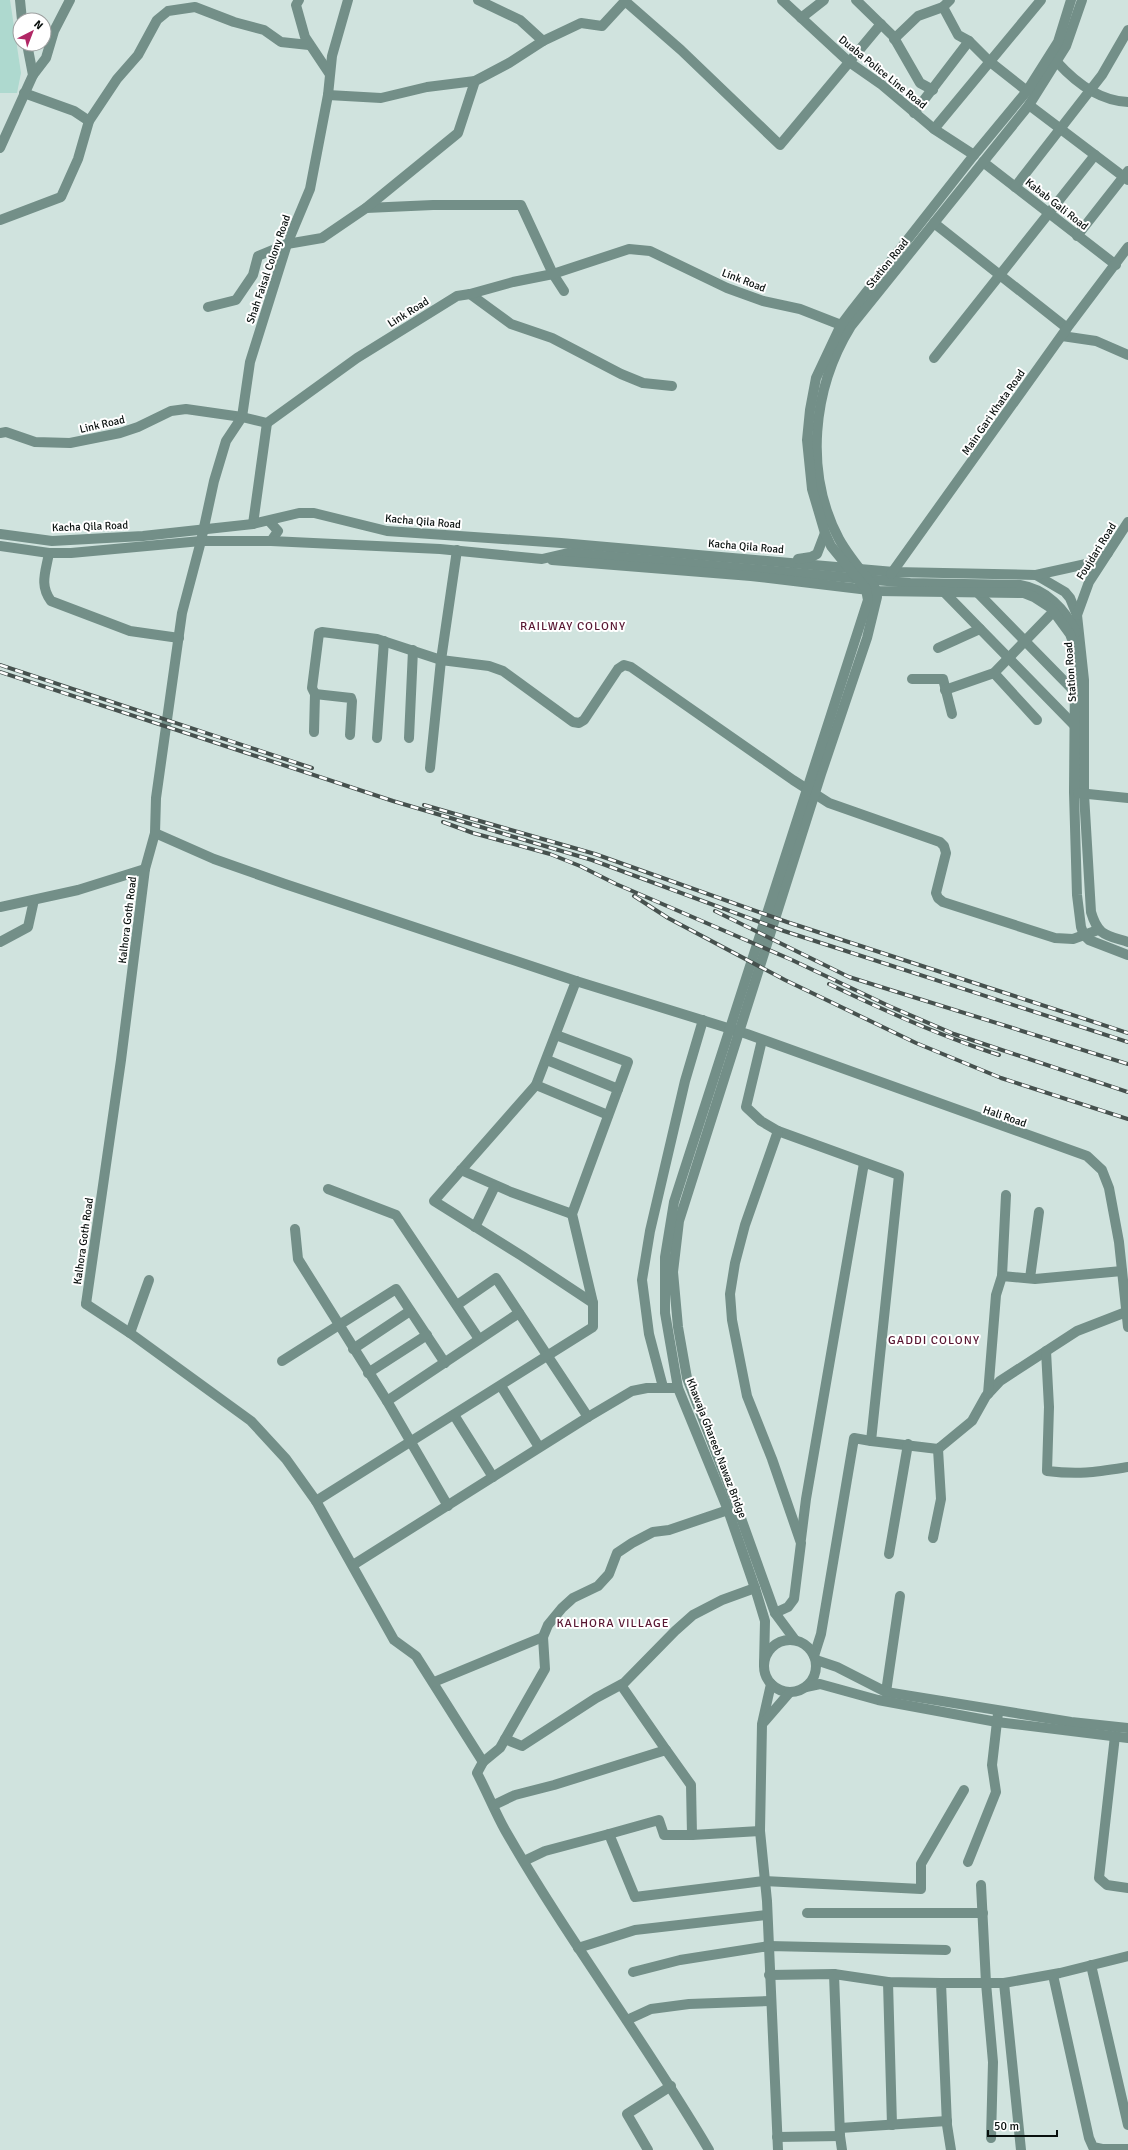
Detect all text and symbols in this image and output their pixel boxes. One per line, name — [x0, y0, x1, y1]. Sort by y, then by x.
north arrow — [12, 12, 52, 52]
text: N — [31, 18, 46, 32]
street label: Duaba Police Line Road — [836, 33, 929, 112]
street label: Kabab Gali Road — [1023, 176, 1091, 233]
street label: Shah Faisal Colony Road — [244, 213, 293, 325]
street label: Station Road — [863, 236, 911, 291]
street label: Link Road — [720, 266, 768, 295]
street label: Link Road — [385, 295, 431, 330]
street label: Main Gari Khata Road — [959, 367, 1028, 458]
street label: Link Road — [78, 413, 126, 436]
street label: Kacha Qila Road — [384, 512, 462, 531]
street label: Kacha Qila Road — [52, 519, 129, 534]
street label: Foujdari Road — [1074, 520, 1119, 582]
street label: Kacha Qila Road — [707, 537, 785, 556]
district label: RAILWAY COLONY — [520, 619, 626, 634]
street label: Station Road — [1062, 641, 1079, 702]
street label: Kalhora Goth Road — [116, 876, 139, 964]
street label: Hali Road — [981, 1103, 1028, 1130]
street label: Kalhora Goth Road — [71, 1197, 96, 1285]
district label: GADDI COLONY — [888, 1333, 980, 1348]
street label: Khawaja Ghareeb Nawaz Bridge — [684, 1376, 749, 1520]
district label: KALHORA VILLAGE — [556, 1616, 670, 1631]
scale bar — [988, 2112, 1057, 2138]
text: 50 m — [994, 2119, 1019, 2134]

